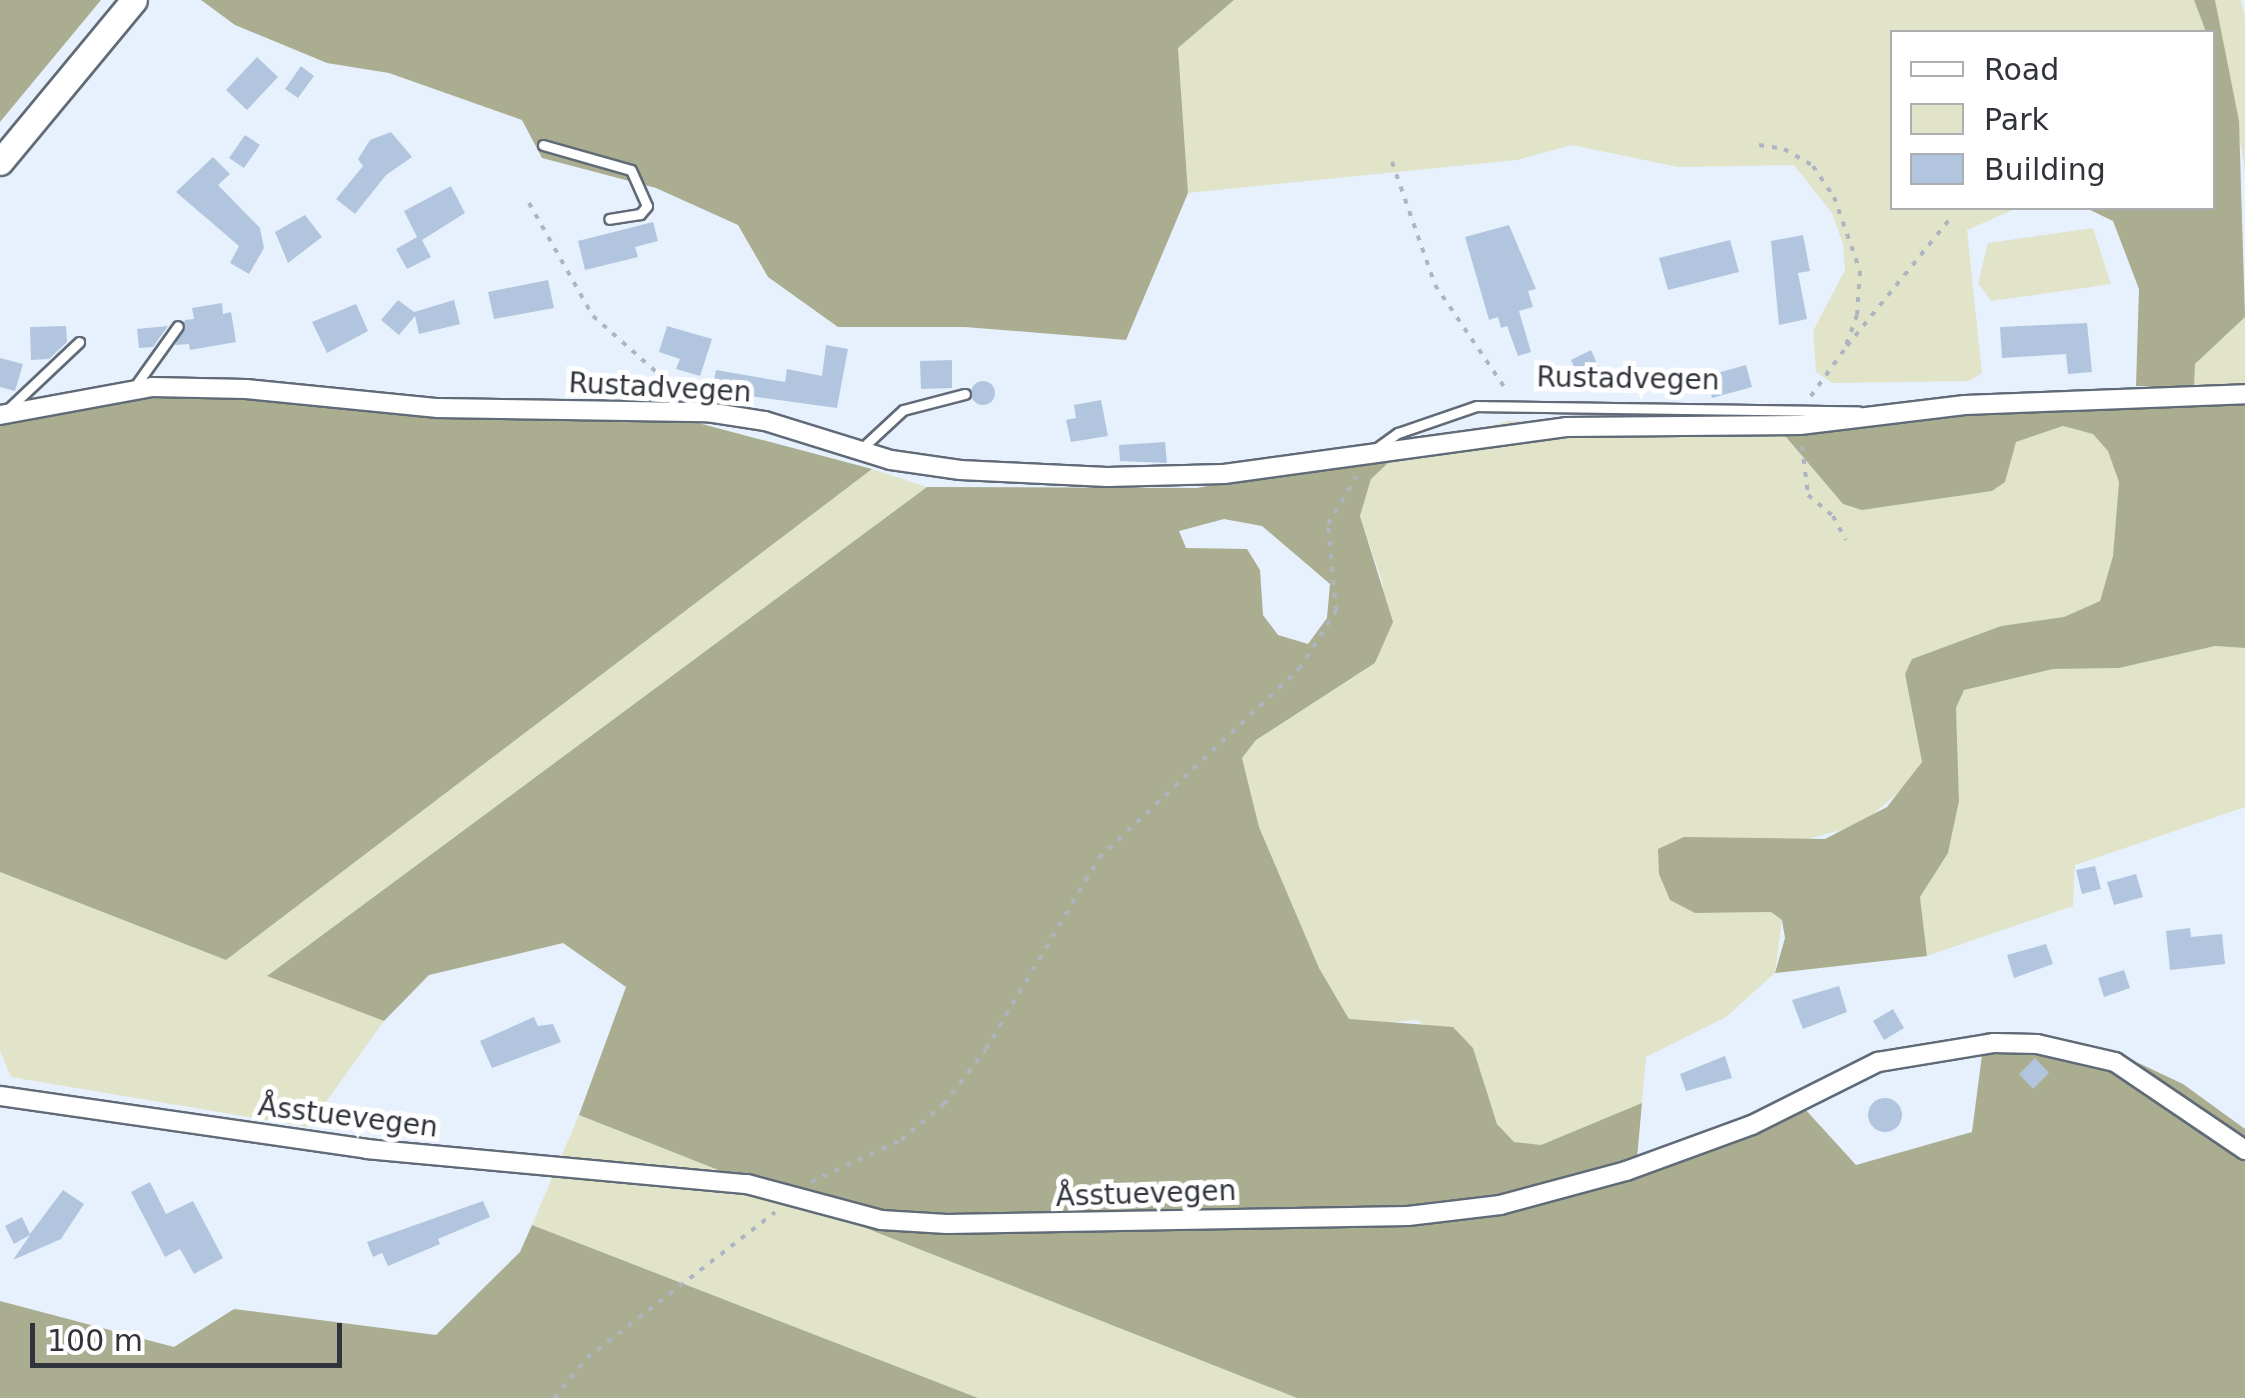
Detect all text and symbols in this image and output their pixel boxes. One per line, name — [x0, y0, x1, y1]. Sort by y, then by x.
legend — [1890, 30, 2215, 210]
text: Road — [1984, 52, 2059, 87]
text: Park — [1984, 102, 2049, 137]
text: Building — [1984, 152, 2106, 187]
street label: Rustadvegen — [1536, 361, 1720, 397]
street label: Rustadvegen — [568, 366, 752, 410]
street label: Åsstuevegen — [256, 1089, 440, 1145]
street label: Åsstuevegen — [1055, 1174, 1237, 1214]
scale bar — [35, 1303, 348, 1365]
text: 100 m — [47, 1323, 143, 1358]

